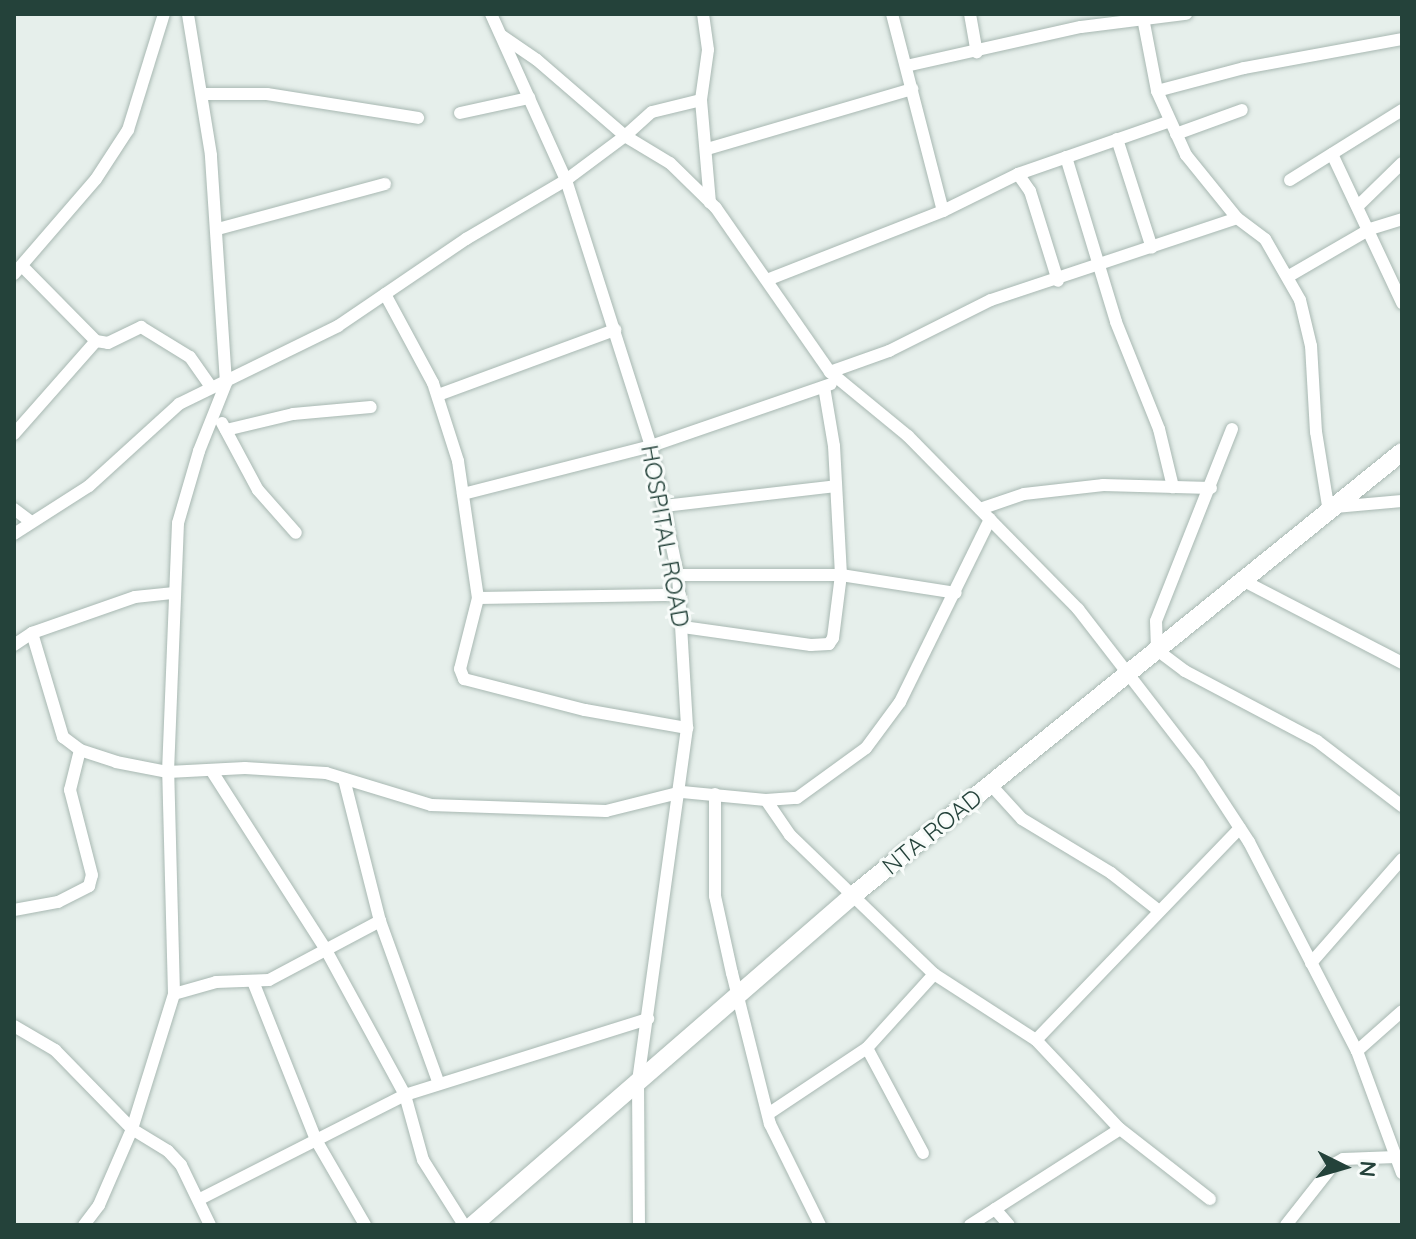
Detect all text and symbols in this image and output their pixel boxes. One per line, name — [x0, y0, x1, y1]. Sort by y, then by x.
street label: HOSPITAL ROAD — [635, 443, 695, 629]
street label: NTA ROAD — [876, 783, 988, 881]
north arrow — [1304, 1127, 1384, 1207]
text: N — [1353, 1160, 1383, 1178]

